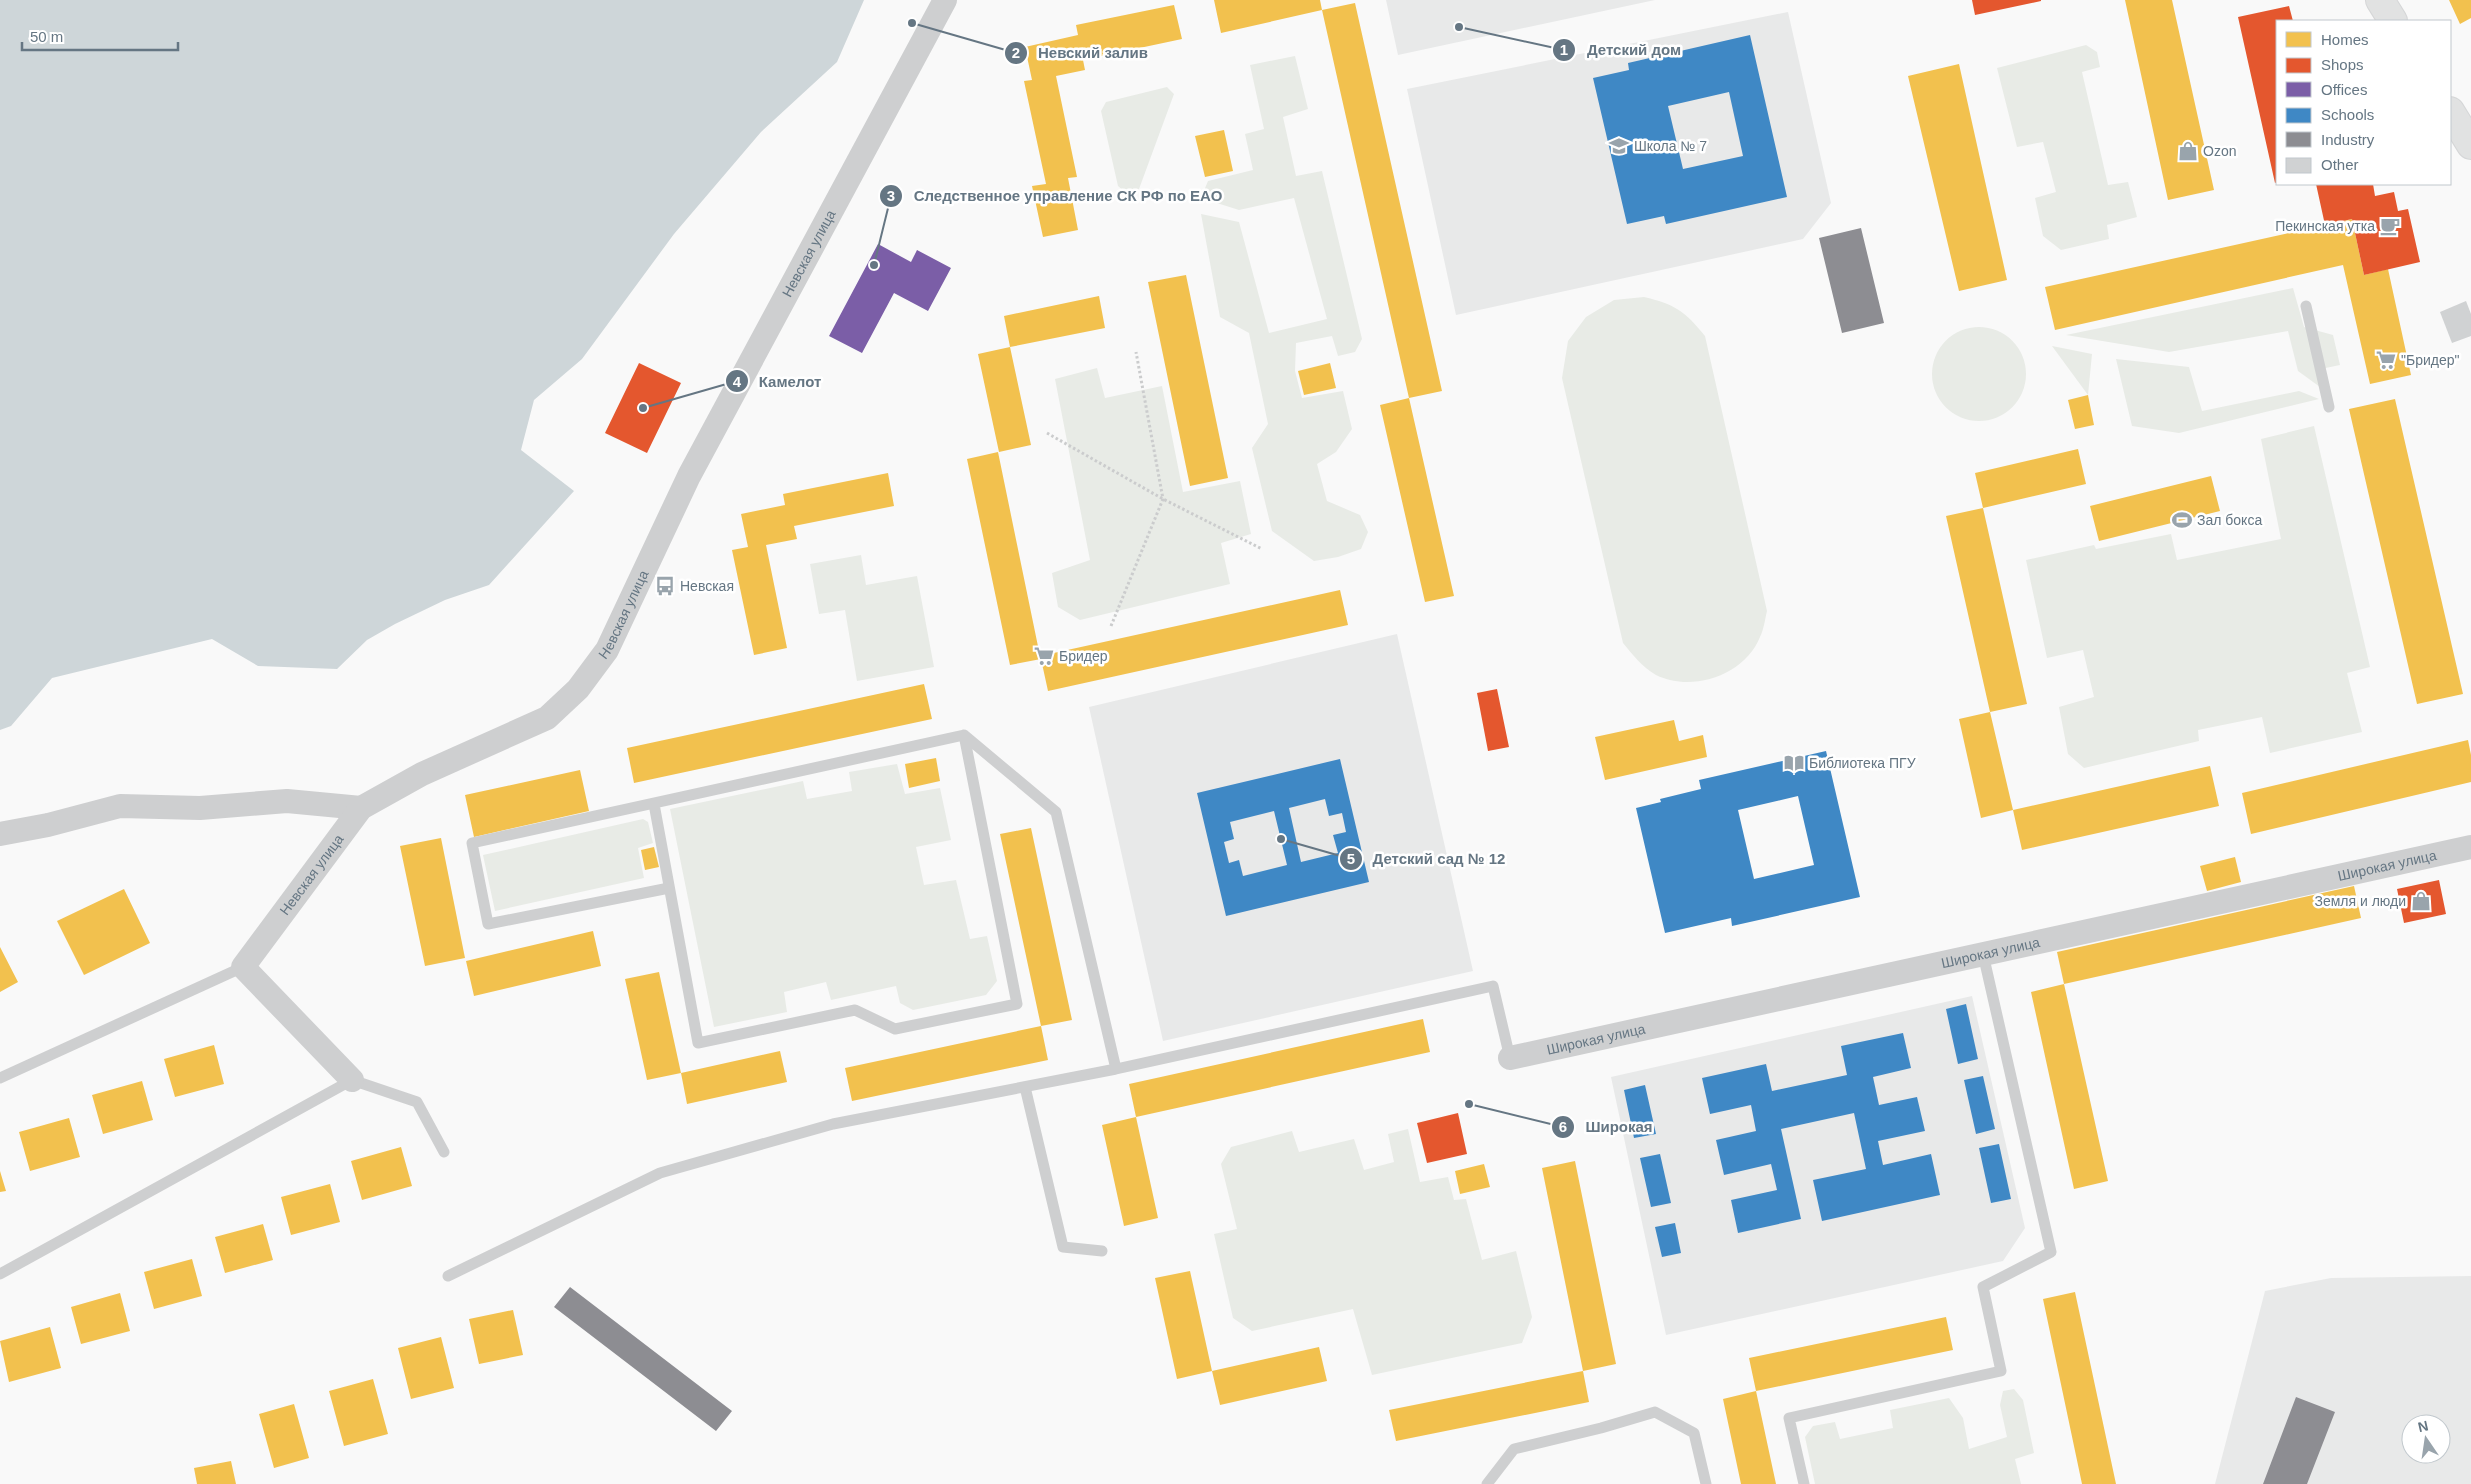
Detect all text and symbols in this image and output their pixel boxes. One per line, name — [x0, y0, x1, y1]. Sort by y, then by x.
scale bar — [22, 20, 179, 52]
legend — [2276, 20, 2451, 185]
text: 50 m — [30, 28, 63, 45]
text: Homes — [2321, 31, 2369, 48]
callout: Детский дом — [1552, 35, 1691, 65]
callout: Невский залив — [1003, 38, 1158, 68]
text: 1 — [1560, 41, 1568, 58]
text: Детский дом — [1587, 41, 1681, 58]
text: 2 — [1012, 44, 1020, 61]
text: Невский залив — [1038, 44, 1148, 61]
text: Shops — [2321, 56, 2364, 73]
text: Offices — [2321, 81, 2367, 98]
text: Schools — [2321, 106, 2374, 123]
text: Industry — [2321, 131, 2375, 148]
school or university icon: Школа № 7 — [1608, 135, 1630, 157]
place label: Школа № 7 — [1634, 138, 1707, 154]
shop icon: Ozon — [2177, 140, 2199, 162]
place label: Ozon — [2203, 143, 2236, 159]
text: Other — [2321, 156, 2359, 173]
callout: Следственное управление СК РФ по ЕАО — [879, 181, 1232, 211]
text: 3 — [887, 187, 895, 204]
text: Следственное управление СК РФ по ЕАО — [914, 187, 1223, 204]
street label: Невская улица — [779, 207, 839, 300]
cafe icon: Пекинская утка — [2379, 215, 2401, 237]
place label: Пекинская утка — [2275, 218, 2375, 234]
supermarket icon: "Бридер" — [2375, 349, 2397, 371]
place label: "Бридер" — [2401, 352, 2460, 368]
callout: Камелот — [724, 366, 832, 396]
text: 4 — [733, 373, 742, 390]
text: Камелот — [759, 373, 821, 390]
sports icon: Зал бокса — [2171, 509, 2193, 531]
place label: Зал бокса — [2197, 512, 2262, 528]
street label: Невская улица — [595, 567, 652, 662]
bus stop icon: Невская — [654, 575, 676, 597]
place label: Невская — [680, 578, 734, 594]
supermarket icon: Бридер — [1033, 645, 1055, 667]
place label: Бридер — [1059, 648, 1108, 664]
library icon: Библиотека ПГУ — [1783, 752, 1805, 774]
place label: Библиотека ПГУ — [1809, 755, 1916, 771]
street label: Невская улица — [276, 831, 347, 918]
callout: Детский сад № 12 — [1338, 844, 1516, 874]
street label: Широкая улица — [2336, 847, 2438, 884]
text: 5 — [1347, 850, 1355, 867]
text: Детский сад № 12 — [1373, 850, 1505, 867]
shop icon: Земля и люди — [2410, 890, 2432, 912]
place label: Земля и люди — [2314, 893, 2406, 909]
street label: Широкая улица — [1940, 934, 2042, 971]
street label: Широкая улица — [1545, 1020, 1647, 1058]
callout: Широкая — [1551, 1112, 1663, 1142]
text: 6 — [1559, 1118, 1567, 1135]
text: Широкая — [1585, 1118, 1653, 1135]
north arrow — [2401, 1414, 2451, 1464]
text: N — [2416, 1417, 2430, 1435]

